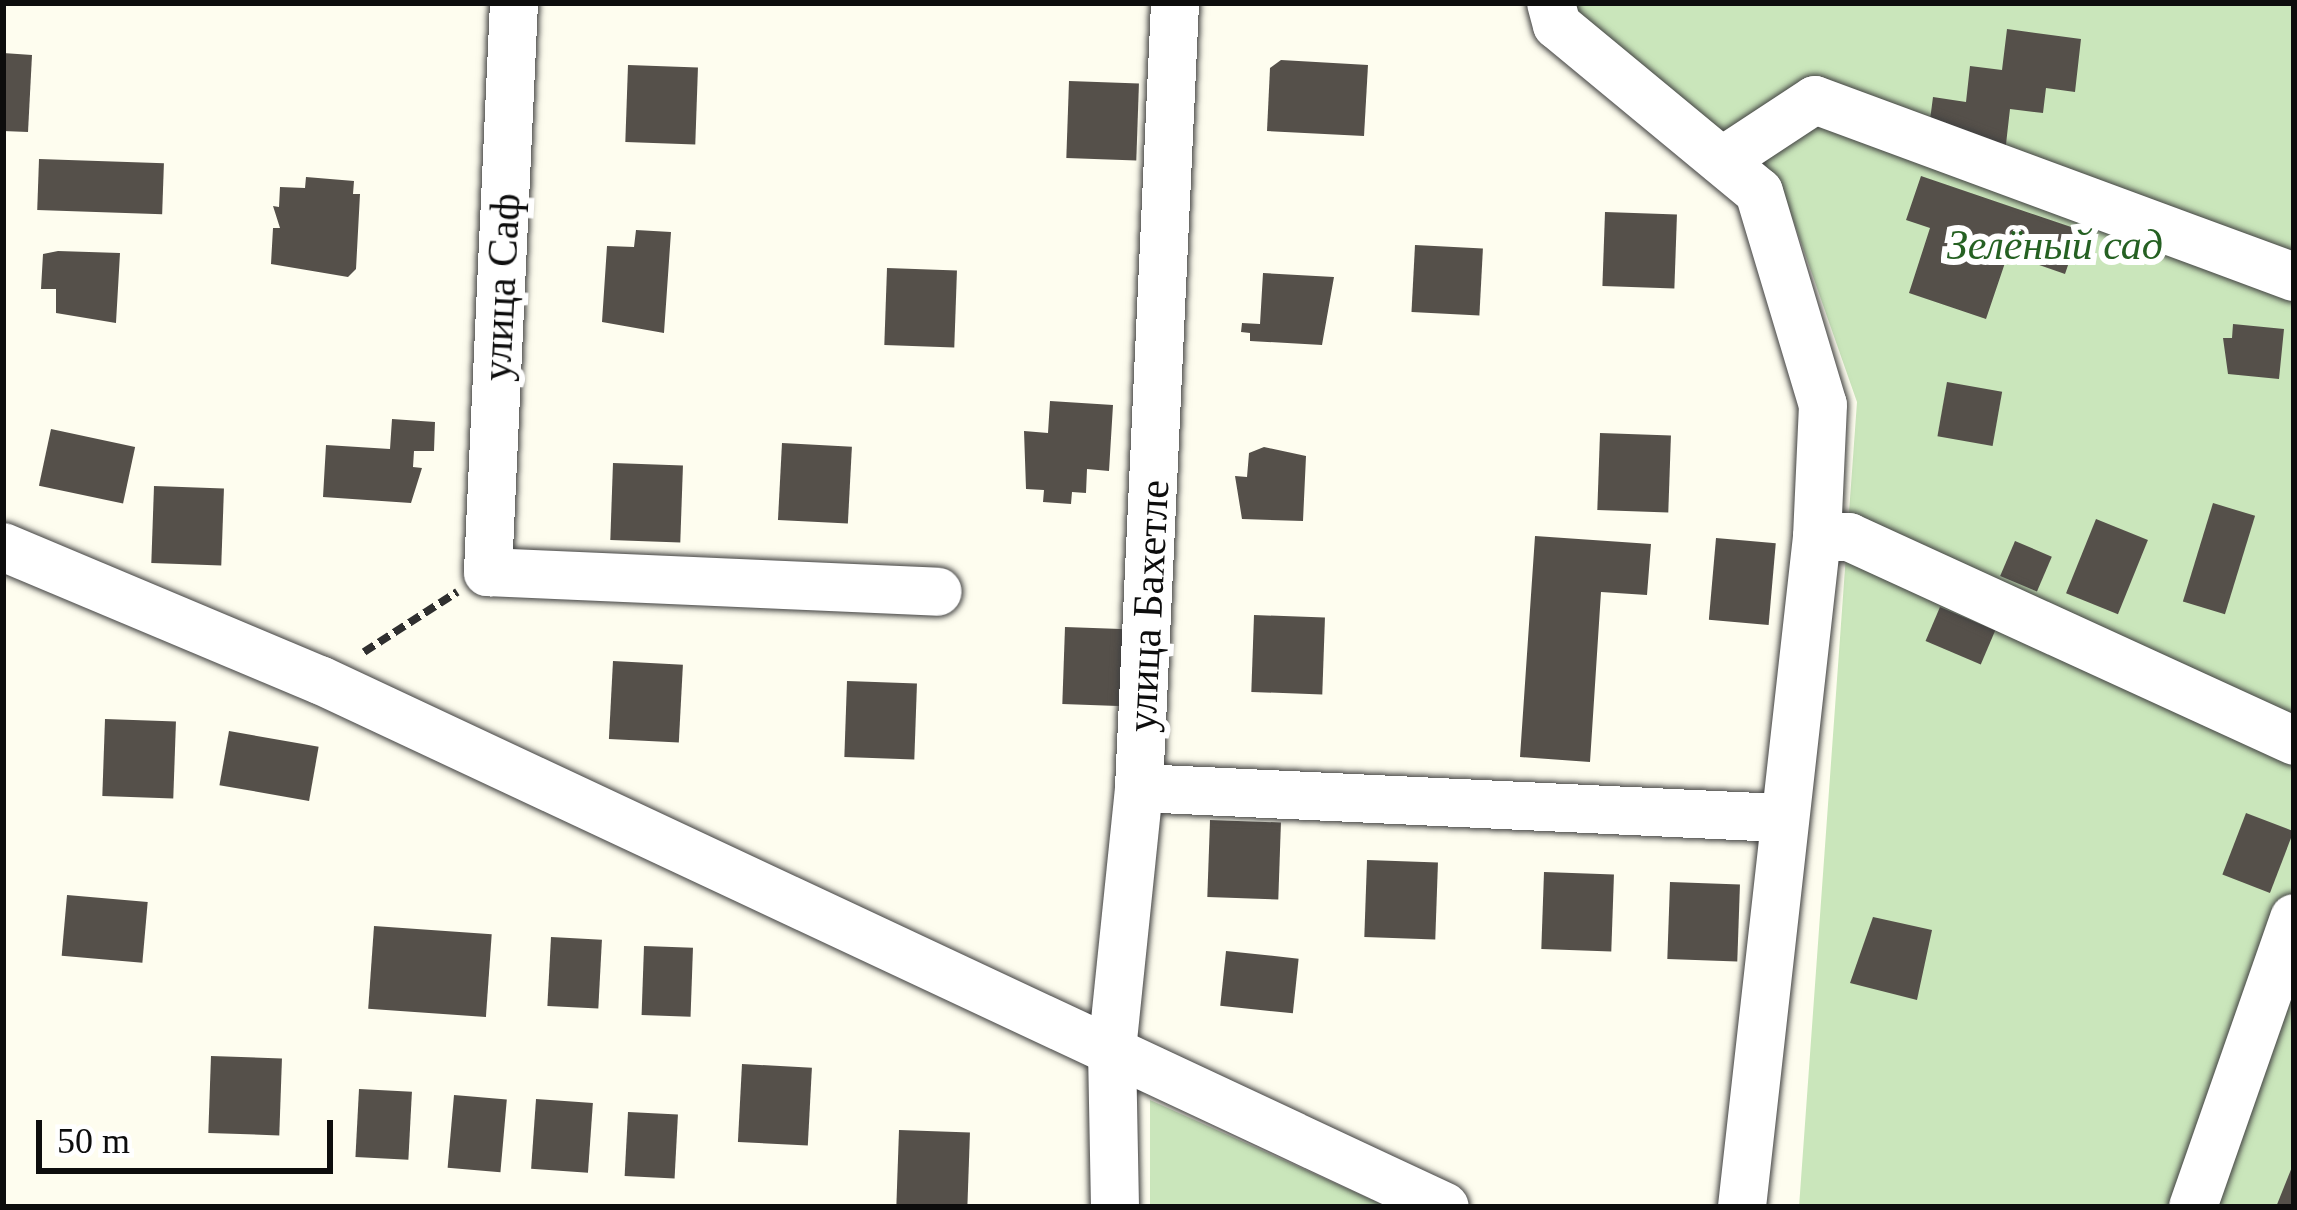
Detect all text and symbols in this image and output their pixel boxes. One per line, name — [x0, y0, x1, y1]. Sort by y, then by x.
street label: улица Саф — [471, 192, 531, 382]
park label: Зелёный сад — [1947, 220, 2163, 270]
street label: улица Бахетле — [1116, 479, 1180, 733]
scale bar — [42, 1096, 339, 1170]
text: 50 m — [57, 1121, 130, 1161]

